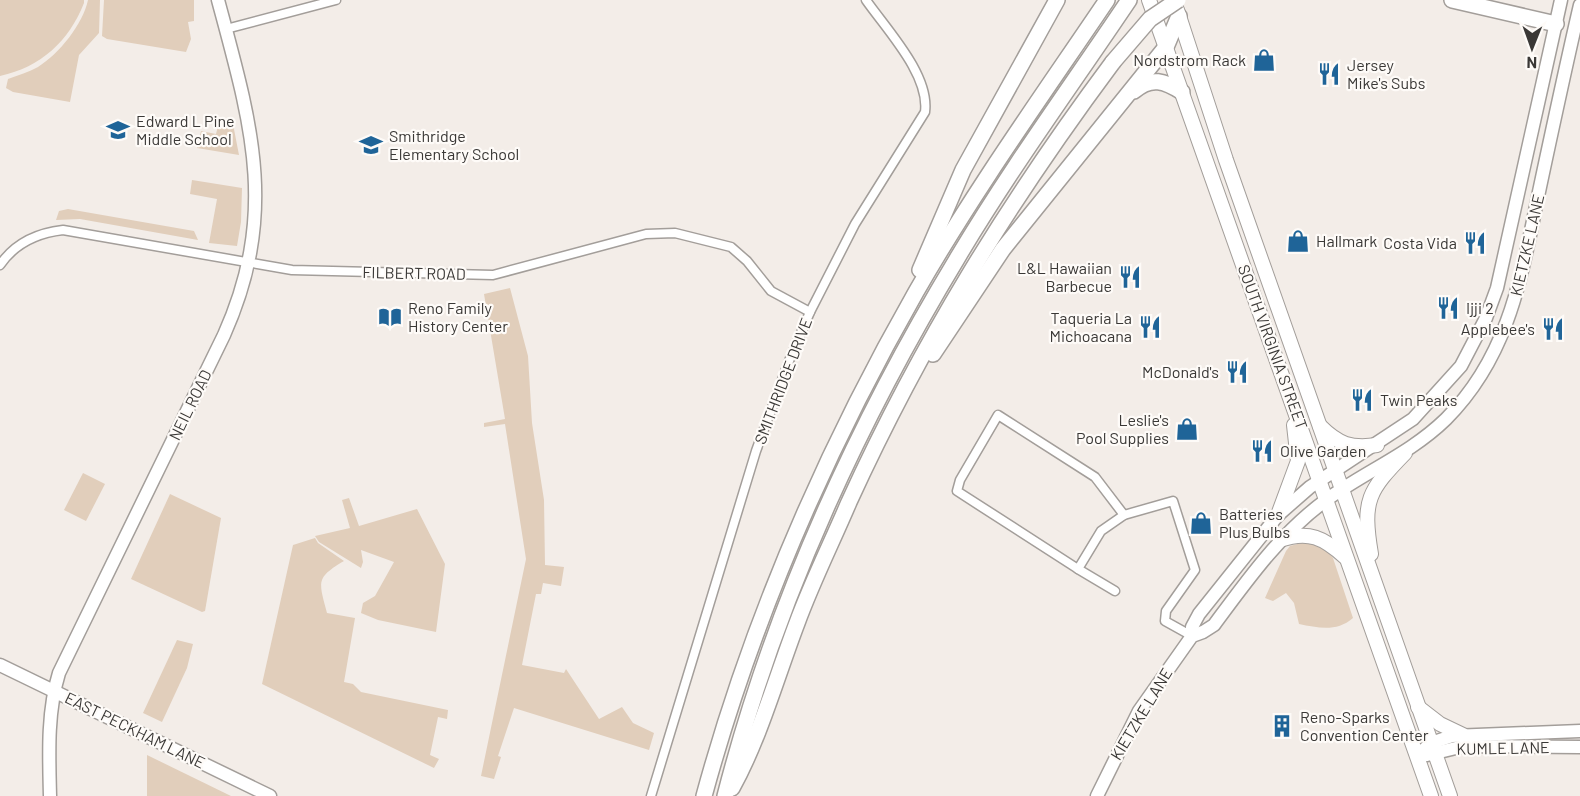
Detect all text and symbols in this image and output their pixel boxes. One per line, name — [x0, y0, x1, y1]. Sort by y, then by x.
north arrow — [1502, 18, 1562, 78]
shop icon: Nordstrom Rack — [1251, 47, 1277, 73]
place label: Nordstrom Rack — [1133, 50, 1246, 69]
text: N — [1526, 54, 1537, 73]
place label: Jersey Mike's Subs — [1347, 55, 1425, 92]
restaurant icon: Jersey Mike's Subs — [1316, 61, 1342, 87]
place label: Edward L Pine Middle School — [136, 111, 235, 148]
school or university icon: Edward L Pine Middle School — [105, 117, 131, 143]
place label: Smithridge Elementary School — [389, 126, 519, 163]
school or university icon: Smithridge Elementary School — [358, 132, 384, 158]
street label: KIETZKE LANE — [1506, 192, 1547, 298]
shop icon: Hallmark — [1285, 228, 1311, 254]
restaurant icon: Costa Vida — [1462, 230, 1488, 256]
place label: Hallmark — [1316, 231, 1377, 250]
place label: Costa Vida — [1383, 233, 1457, 252]
place label: L&L Hawaiian Barbecue — [1017, 258, 1112, 295]
street label: FILBERT ROAD — [362, 262, 466, 283]
street label: SOUTH VIRGINIA STREET — [1235, 262, 1312, 432]
restaurant icon: L&L Hawaiian Barbecue — [1117, 264, 1143, 290]
restaurant icon: Ijji 2 — [1435, 295, 1461, 321]
place label: Reno Family History Center — [408, 298, 508, 335]
place label: Ijji 2 — [1466, 298, 1494, 317]
library icon: Reno Family History Center — [377, 304, 403, 330]
place label: Taqueria La Michoacana — [1049, 308, 1132, 345]
restaurant icon: Taqueria La Michoacana — [1137, 314, 1163, 340]
street label: SMITHRIDGE DRIVE — [750, 315, 815, 447]
restaurant icon: Applebee's — [1540, 316, 1566, 342]
place label: Applebee's — [1461, 319, 1535, 338]
restaurant icon: McDonald's — [1224, 359, 1250, 385]
place label: McDonald's — [1142, 362, 1219, 381]
street label: NEIL ROAD — [164, 366, 215, 443]
restaurant icon: Twin Peaks — [1349, 387, 1375, 413]
place label: Twin Peaks — [1380, 390, 1457, 409]
place label: Leslie's Pool Supplies — [1076, 410, 1169, 447]
shop icon: Leslie's Pool Supplies — [1174, 416, 1200, 442]
restaurant icon: Olive Garden — [1249, 438, 1275, 464]
place label: Olive Garden — [1280, 441, 1366, 460]
place label: Batteries Plus Bulbs — [1219, 504, 1290, 541]
shop icon: Batteries Plus Bulbs — [1188, 510, 1214, 536]
street label: KIETZKE LANE — [1106, 664, 1175, 763]
street label: EAST PECKHAM LANE — [62, 687, 208, 772]
place label: Reno-Sparks Convention Center — [1300, 707, 1429, 744]
building icon: Reno-Sparks Convention Center — [1269, 713, 1295, 739]
street label: KUMLE LANE — [1456, 737, 1550, 758]

